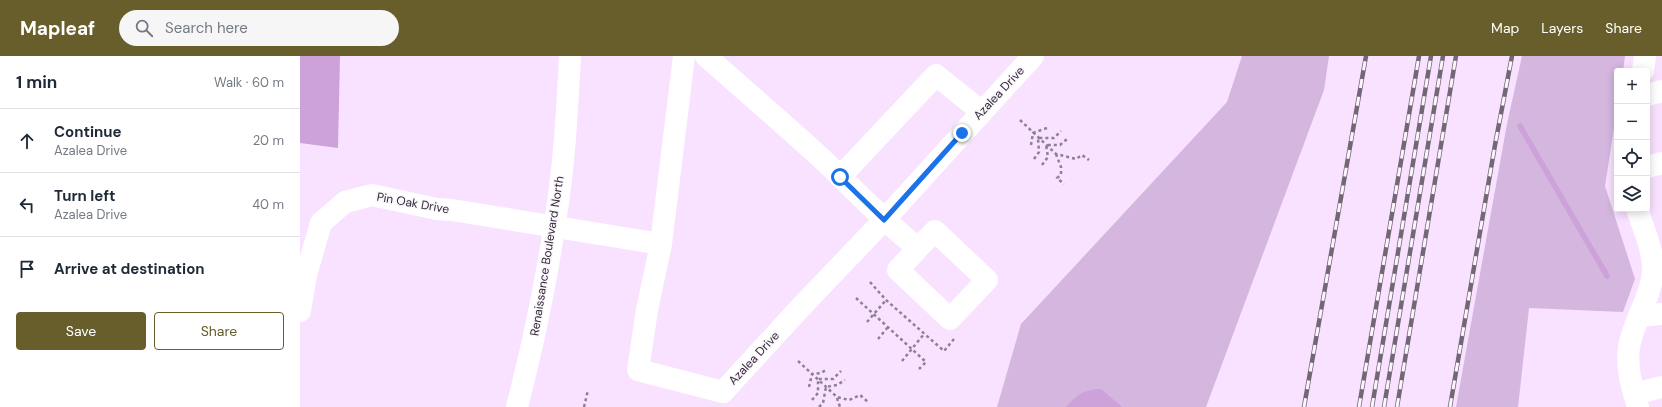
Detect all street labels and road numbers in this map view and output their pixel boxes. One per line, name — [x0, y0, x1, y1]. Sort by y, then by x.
street label: Azalea Drive — [970, 63, 1028, 123]
street label: Renaissance Boulevard North — [526, 175, 568, 337]
street label: Pin Oak Drive — [375, 189, 451, 217]
street label: Azalea Drive — [725, 328, 783, 388]

